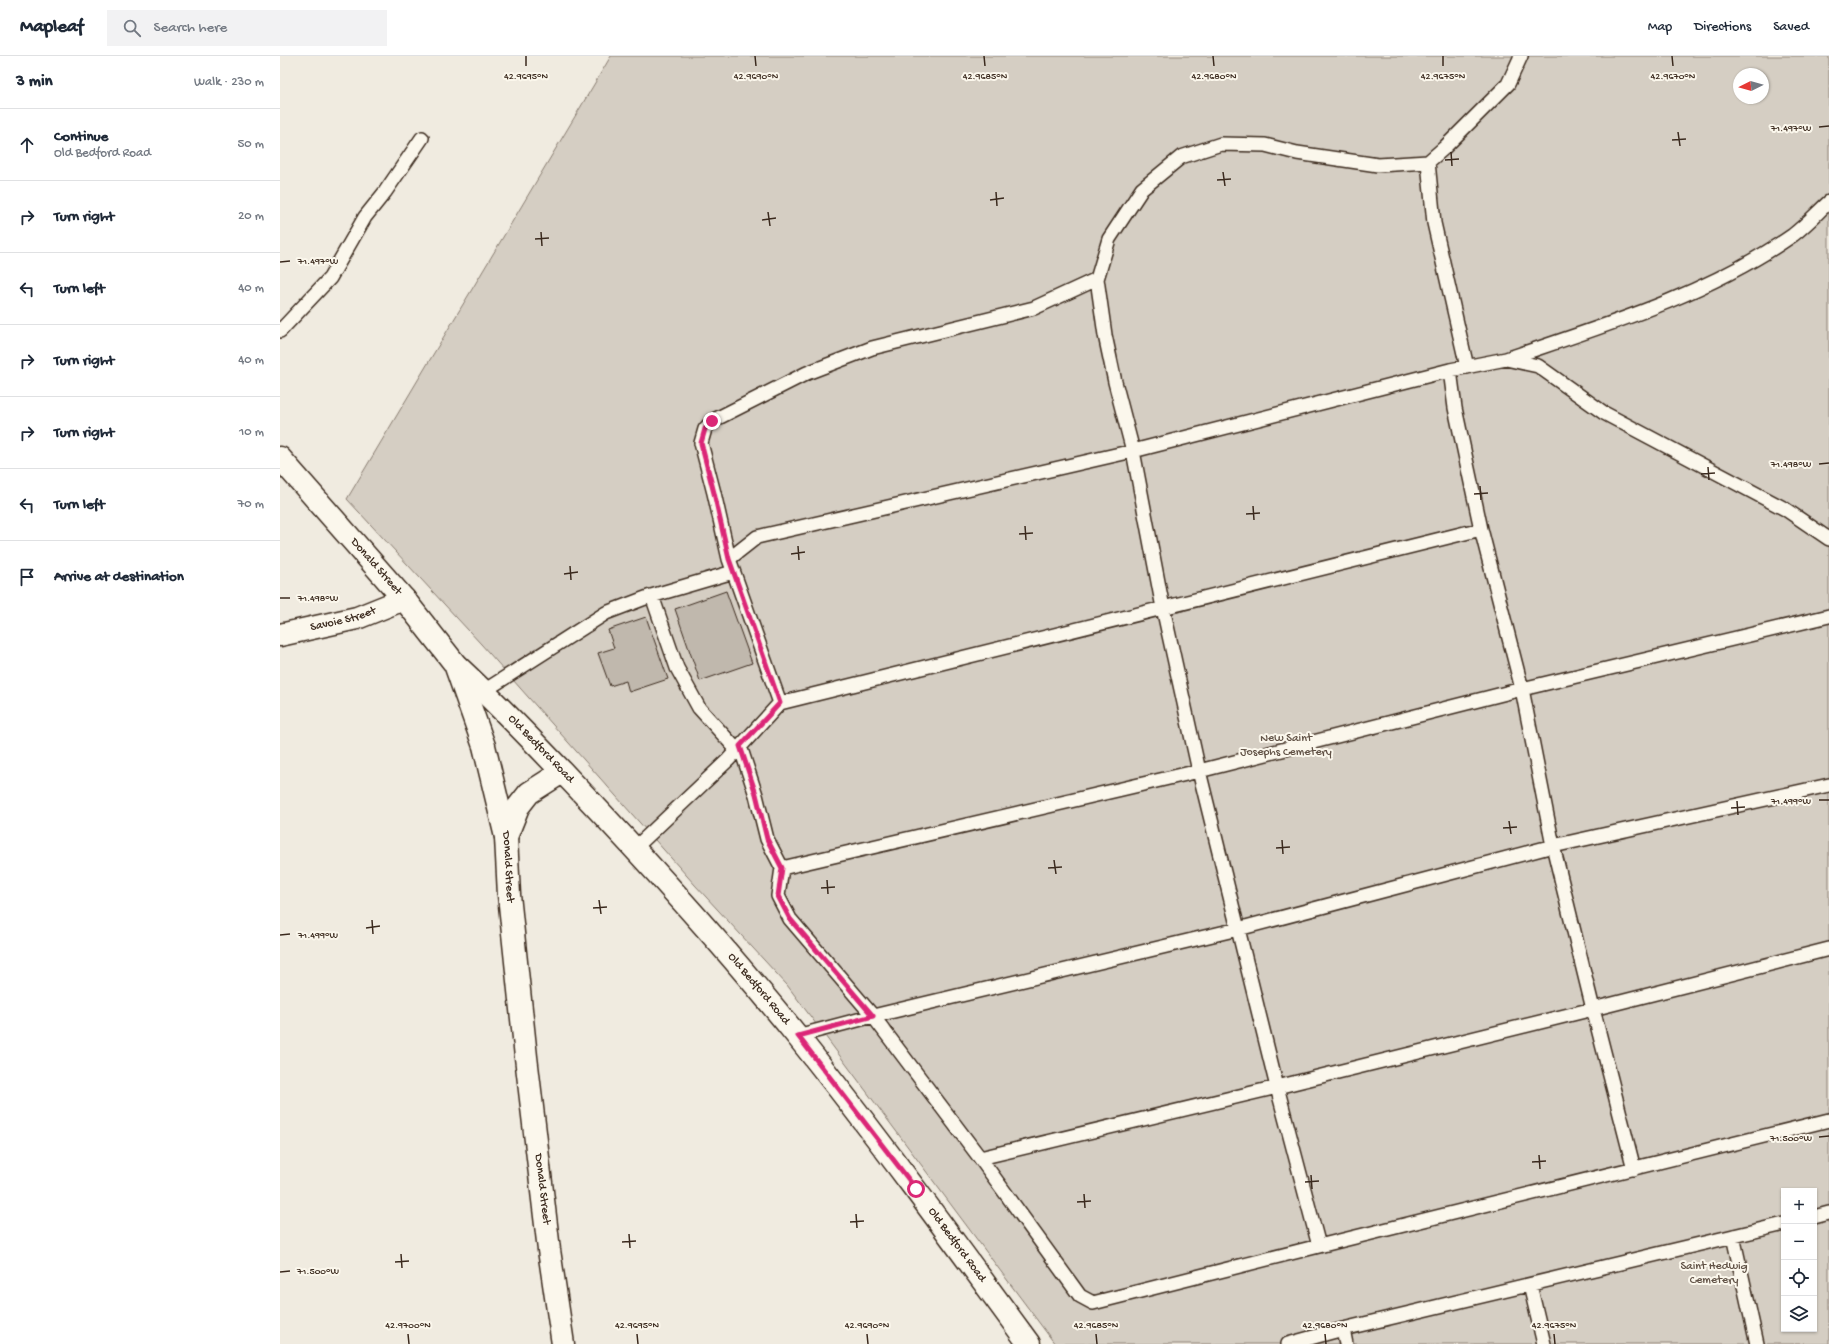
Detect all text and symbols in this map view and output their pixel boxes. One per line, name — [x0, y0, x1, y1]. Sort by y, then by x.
search box — [107, 10, 387, 46]
text: Mapleaf — [20, 16, 83, 39]
icon: search — [121, 17, 143, 39]
text: Search here — [153, 19, 227, 37]
text: Map — [1648, 19, 1672, 36]
text: Directions — [1694, 19, 1751, 36]
text: Saved — [1773, 19, 1809, 36]
north arrow — [1733, 68, 1769, 104]
text: 42.9695°N — [504, 71, 549, 83]
text: 42.9690°N — [734, 71, 779, 83]
text: 42.9685°N — [963, 71, 1008, 83]
text: 42.9680°N — [1191, 71, 1237, 83]
text: 42.9675°N — [1421, 71, 1466, 83]
text: 42.9670°N — [1651, 71, 1696, 83]
text: 3 min — [16, 72, 53, 92]
text: Walk · 230 m — [194, 75, 264, 90]
text: 71.497°W — [1770, 123, 1812, 135]
text: Continue — [54, 128, 108, 146]
icon: ahead — [16, 134, 38, 156]
text: 50 m — [237, 137, 264, 152]
text: Old Bedford Road — [54, 146, 151, 161]
icon: right — [16, 206, 38, 228]
text: Turn right — [54, 208, 114, 226]
text: 20 m — [238, 209, 264, 224]
text: 71.497°W — [297, 256, 339, 268]
icon: left — [16, 278, 38, 300]
text: Turn left — [54, 280, 105, 298]
text: 40 m — [238, 281, 264, 296]
icon: right — [16, 350, 38, 372]
text: Turn right — [54, 352, 114, 370]
text: 40 m — [238, 353, 264, 368]
route end — [703, 412, 721, 430]
icon: right — [16, 422, 38, 444]
text: Turn right — [54, 424, 114, 442]
text: 10 m — [239, 425, 264, 440]
text: 71.498°W — [1770, 459, 1812, 471]
icon: left — [16, 494, 38, 516]
text: Turn left — [54, 496, 105, 514]
text: 70 m — [238, 497, 264, 512]
street label: Donald Street — [346, 535, 405, 599]
icon: arrive — [16, 566, 38, 588]
text: Arrive at destination — [54, 568, 184, 586]
text: 71.498°W — [297, 593, 339, 605]
street label: Savoie Street — [309, 604, 379, 635]
street label: Old Bedford Road — [505, 712, 577, 787]
park label: New Saint Josephs Cemetery — [1240, 732, 1332, 760]
text: 71.499°W — [1770, 796, 1812, 808]
street label: Donald Street — [498, 829, 517, 904]
text: 71.499°W — [297, 930, 339, 942]
street label: Old Bedford Road — [724, 950, 793, 1029]
text: 71.500°W — [1769, 1133, 1812, 1145]
street label: Donald Street — [530, 1152, 553, 1226]
route start — [907, 1180, 925, 1198]
map controls — [1781, 1188, 1817, 1332]
button: + — [1781, 1188, 1817, 1224]
street label: Old Bedford Road — [924, 1205, 989, 1286]
button: − — [1781, 1224, 1817, 1260]
park label: Saint Hedwig Cemetery — [1680, 1260, 1748, 1288]
button: locate — [1781, 1260, 1817, 1296]
text: 71.500°W — [296, 1266, 339, 1278]
button: layers — [1781, 1296, 1817, 1332]
text: 42.9700°N — [385, 1320, 431, 1332]
text: 42.9695°N — [615, 1320, 660, 1332]
text: 42.9690°N — [845, 1320, 890, 1332]
text: 42.9685°N — [1074, 1320, 1119, 1332]
text: 42.9680°N — [1302, 1320, 1348, 1332]
text: 42.9675°N — [1532, 1320, 1577, 1332]

